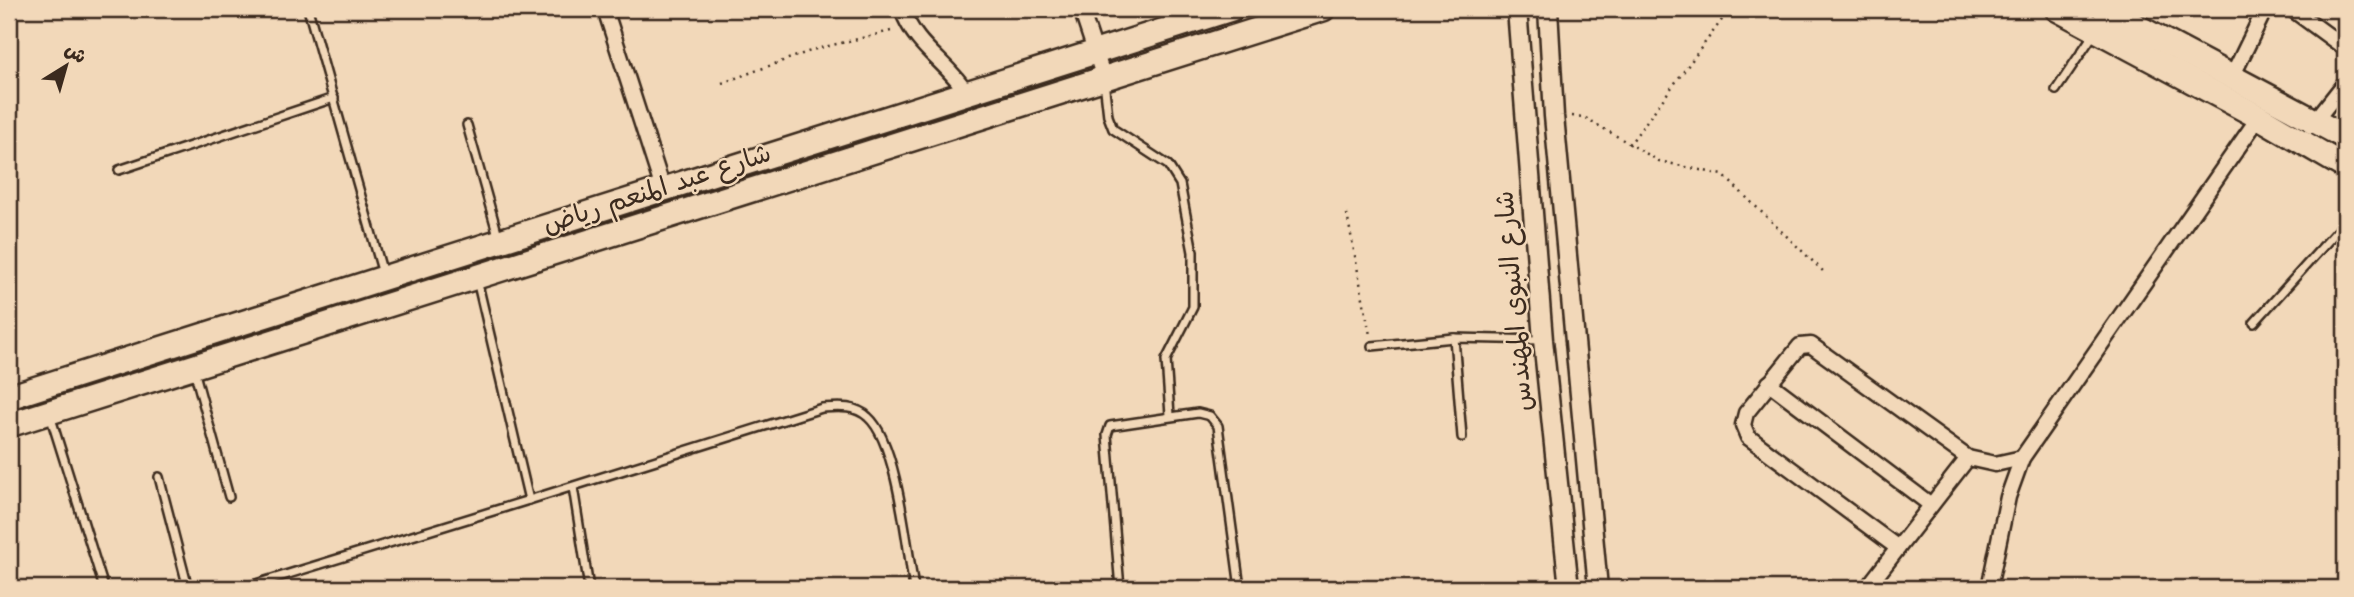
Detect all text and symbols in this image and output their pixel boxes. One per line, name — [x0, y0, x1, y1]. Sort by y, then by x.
north arrow — [32, 32, 102, 102]
text: ش — [61, 38, 91, 68]
street label: شارع عبد المنعم رياض — [539, 138, 776, 244]
street label: شارع النبوى المهندس — [1489, 189, 1541, 412]

